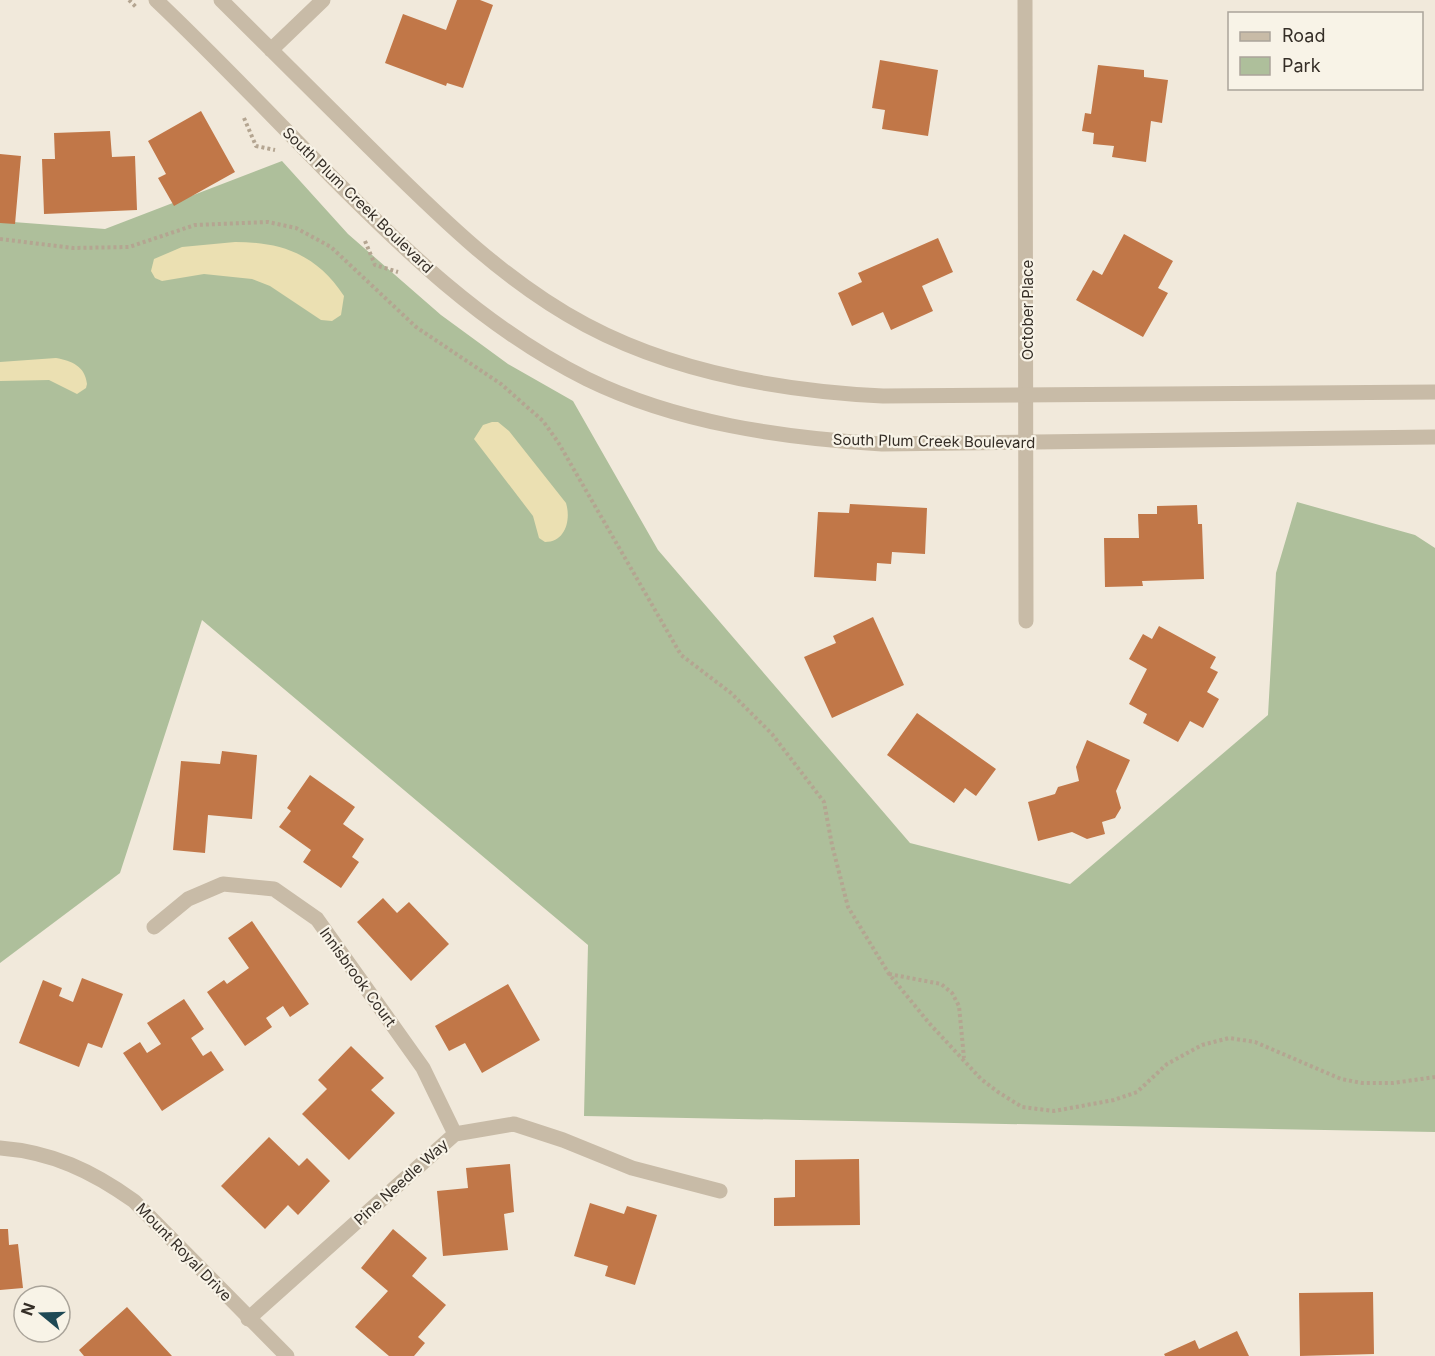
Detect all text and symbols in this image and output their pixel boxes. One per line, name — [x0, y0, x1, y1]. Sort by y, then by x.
legend — [1228, 12, 1423, 90]
text: Road — [1282, 25, 1325, 46]
text: Park — [1282, 55, 1321, 76]
street label: South Plum Creek Boulevard — [279, 123, 437, 277]
street label: October Place — [1018, 260, 1037, 360]
street label: South Plum Creek Boulevard — [833, 430, 1035, 452]
street label: Innisbrook Court — [316, 924, 400, 1030]
street label: Pine Needle Way — [350, 1134, 452, 1229]
street label: Mount Royal Drive — [132, 1199, 236, 1305]
north arrow — [12, 1284, 72, 1344]
text: N — [16, 1300, 39, 1318]

